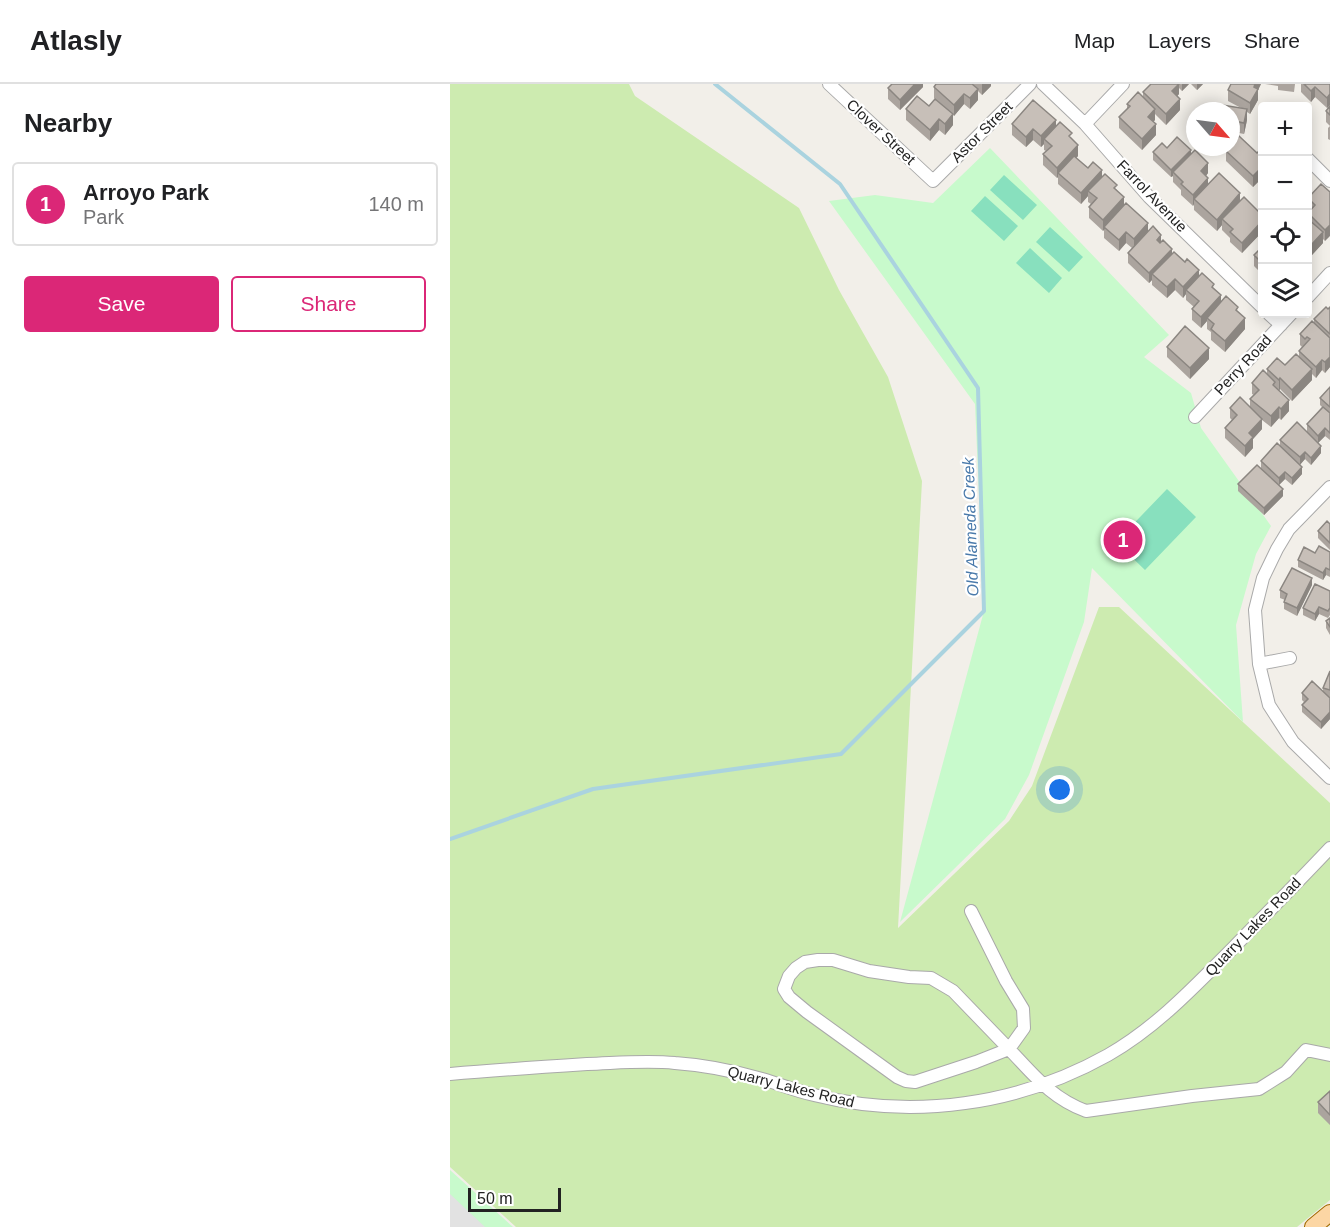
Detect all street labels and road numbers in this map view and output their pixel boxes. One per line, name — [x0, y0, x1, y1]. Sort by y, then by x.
street label: Clover Street — [844, 96, 920, 168]
street label: Astor Street — [948, 97, 1016, 166]
street label: Farrol Avenue — [1114, 156, 1191, 235]
street label: Perry Road — [1211, 331, 1275, 398]
street label: Quarry Lakes Road — [1201, 874, 1304, 979]
street label: Quarry Lakes Road — [726, 1063, 856, 1110]

